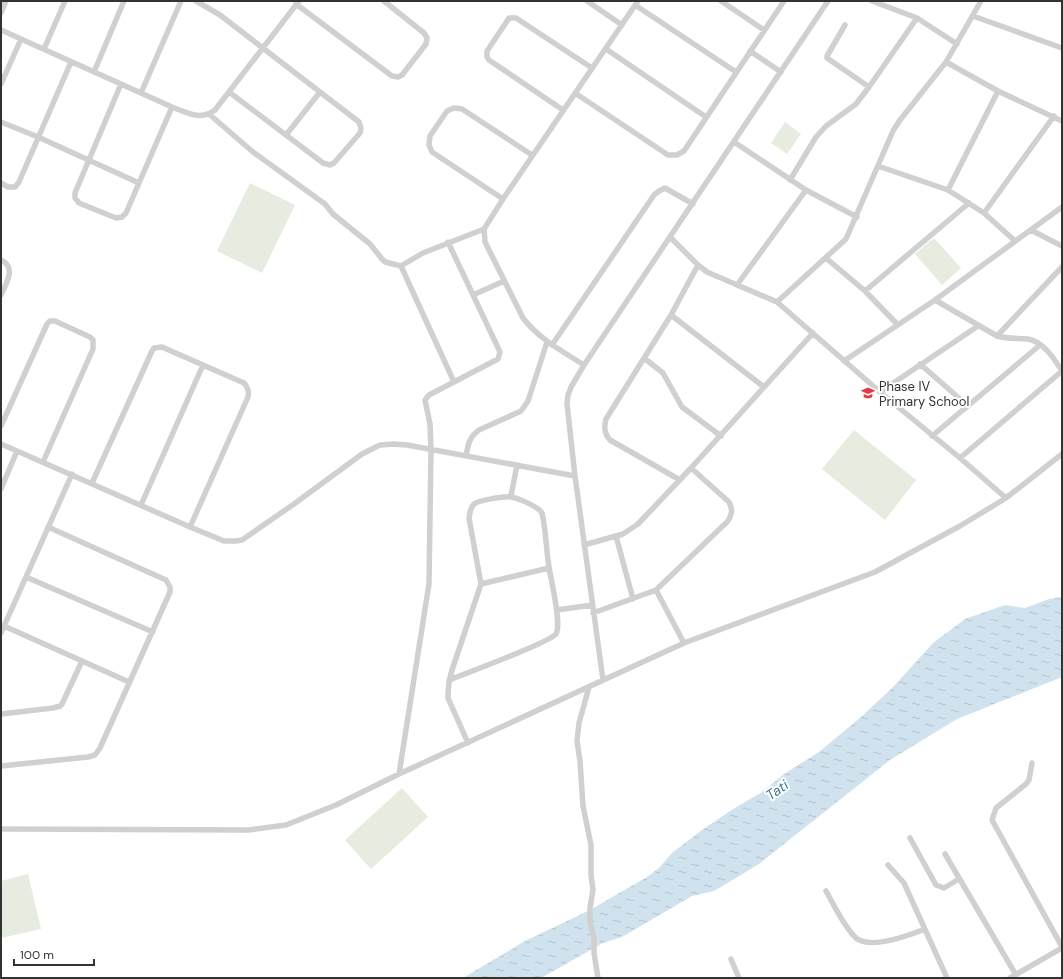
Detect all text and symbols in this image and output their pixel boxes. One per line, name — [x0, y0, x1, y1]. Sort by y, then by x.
place label: Phase IV Primary School — [879, 378, 969, 410]
school or university icon: Phase IV Primary School — [860, 385, 876, 401]
water label: Tati — [762, 776, 792, 804]
scale bar — [14, 941, 94, 967]
text: 100 m — [20, 947, 54, 963]

